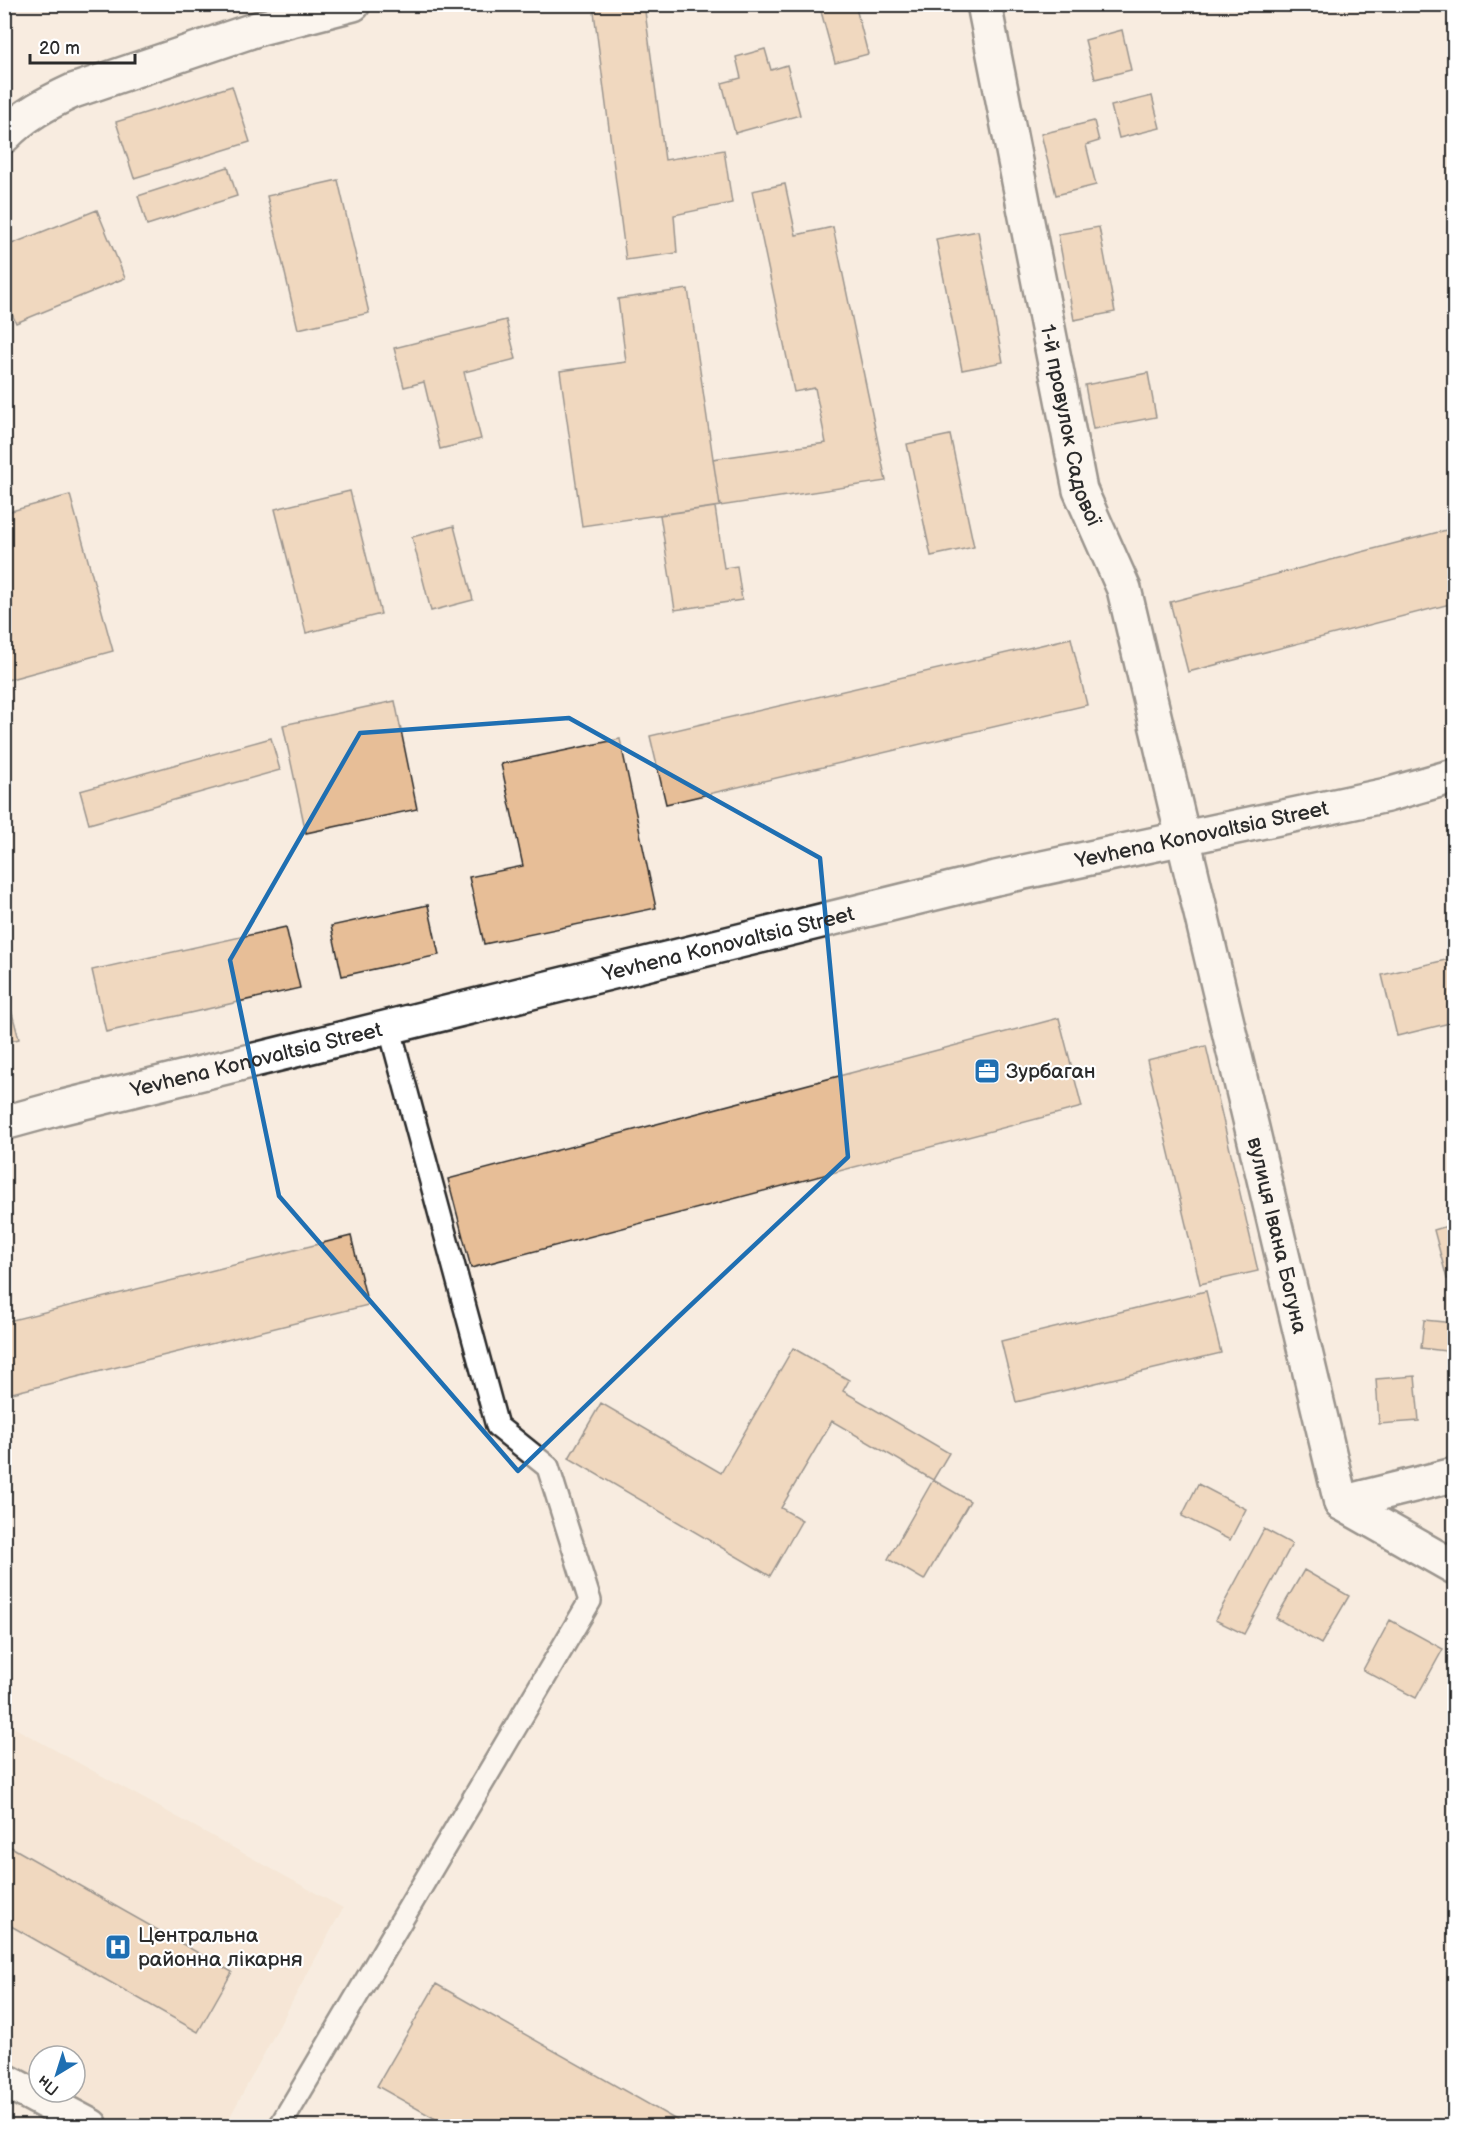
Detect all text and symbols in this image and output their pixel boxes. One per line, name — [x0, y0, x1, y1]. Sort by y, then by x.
scale bar — [30, 27, 135, 65]
text: 20 m — [39, 38, 80, 59]
street label: 1-й провулок Садової — [1035, 322, 1107, 530]
street label: Yevhena Konovaltsia Street — [1072, 795, 1331, 874]
street label: Yevhena Konovaltsia Street — [599, 901, 857, 987]
street label: Yevhena Konovaltsia Street — [127, 1017, 385, 1103]
office icon: Зурбаган — [972, 1056, 1002, 1086]
place label: Зурбаган — [1006, 1059, 1096, 1084]
street label: вулиця Івана Богуна — [1242, 1135, 1313, 1337]
place label: Центральна районна лікарня — [138, 1923, 303, 1972]
hospital icon: Центральна районна лікарня — [103, 1932, 133, 1962]
north arrow — [27, 2044, 87, 2104]
text: Пн — [34, 2071, 63, 2099]

